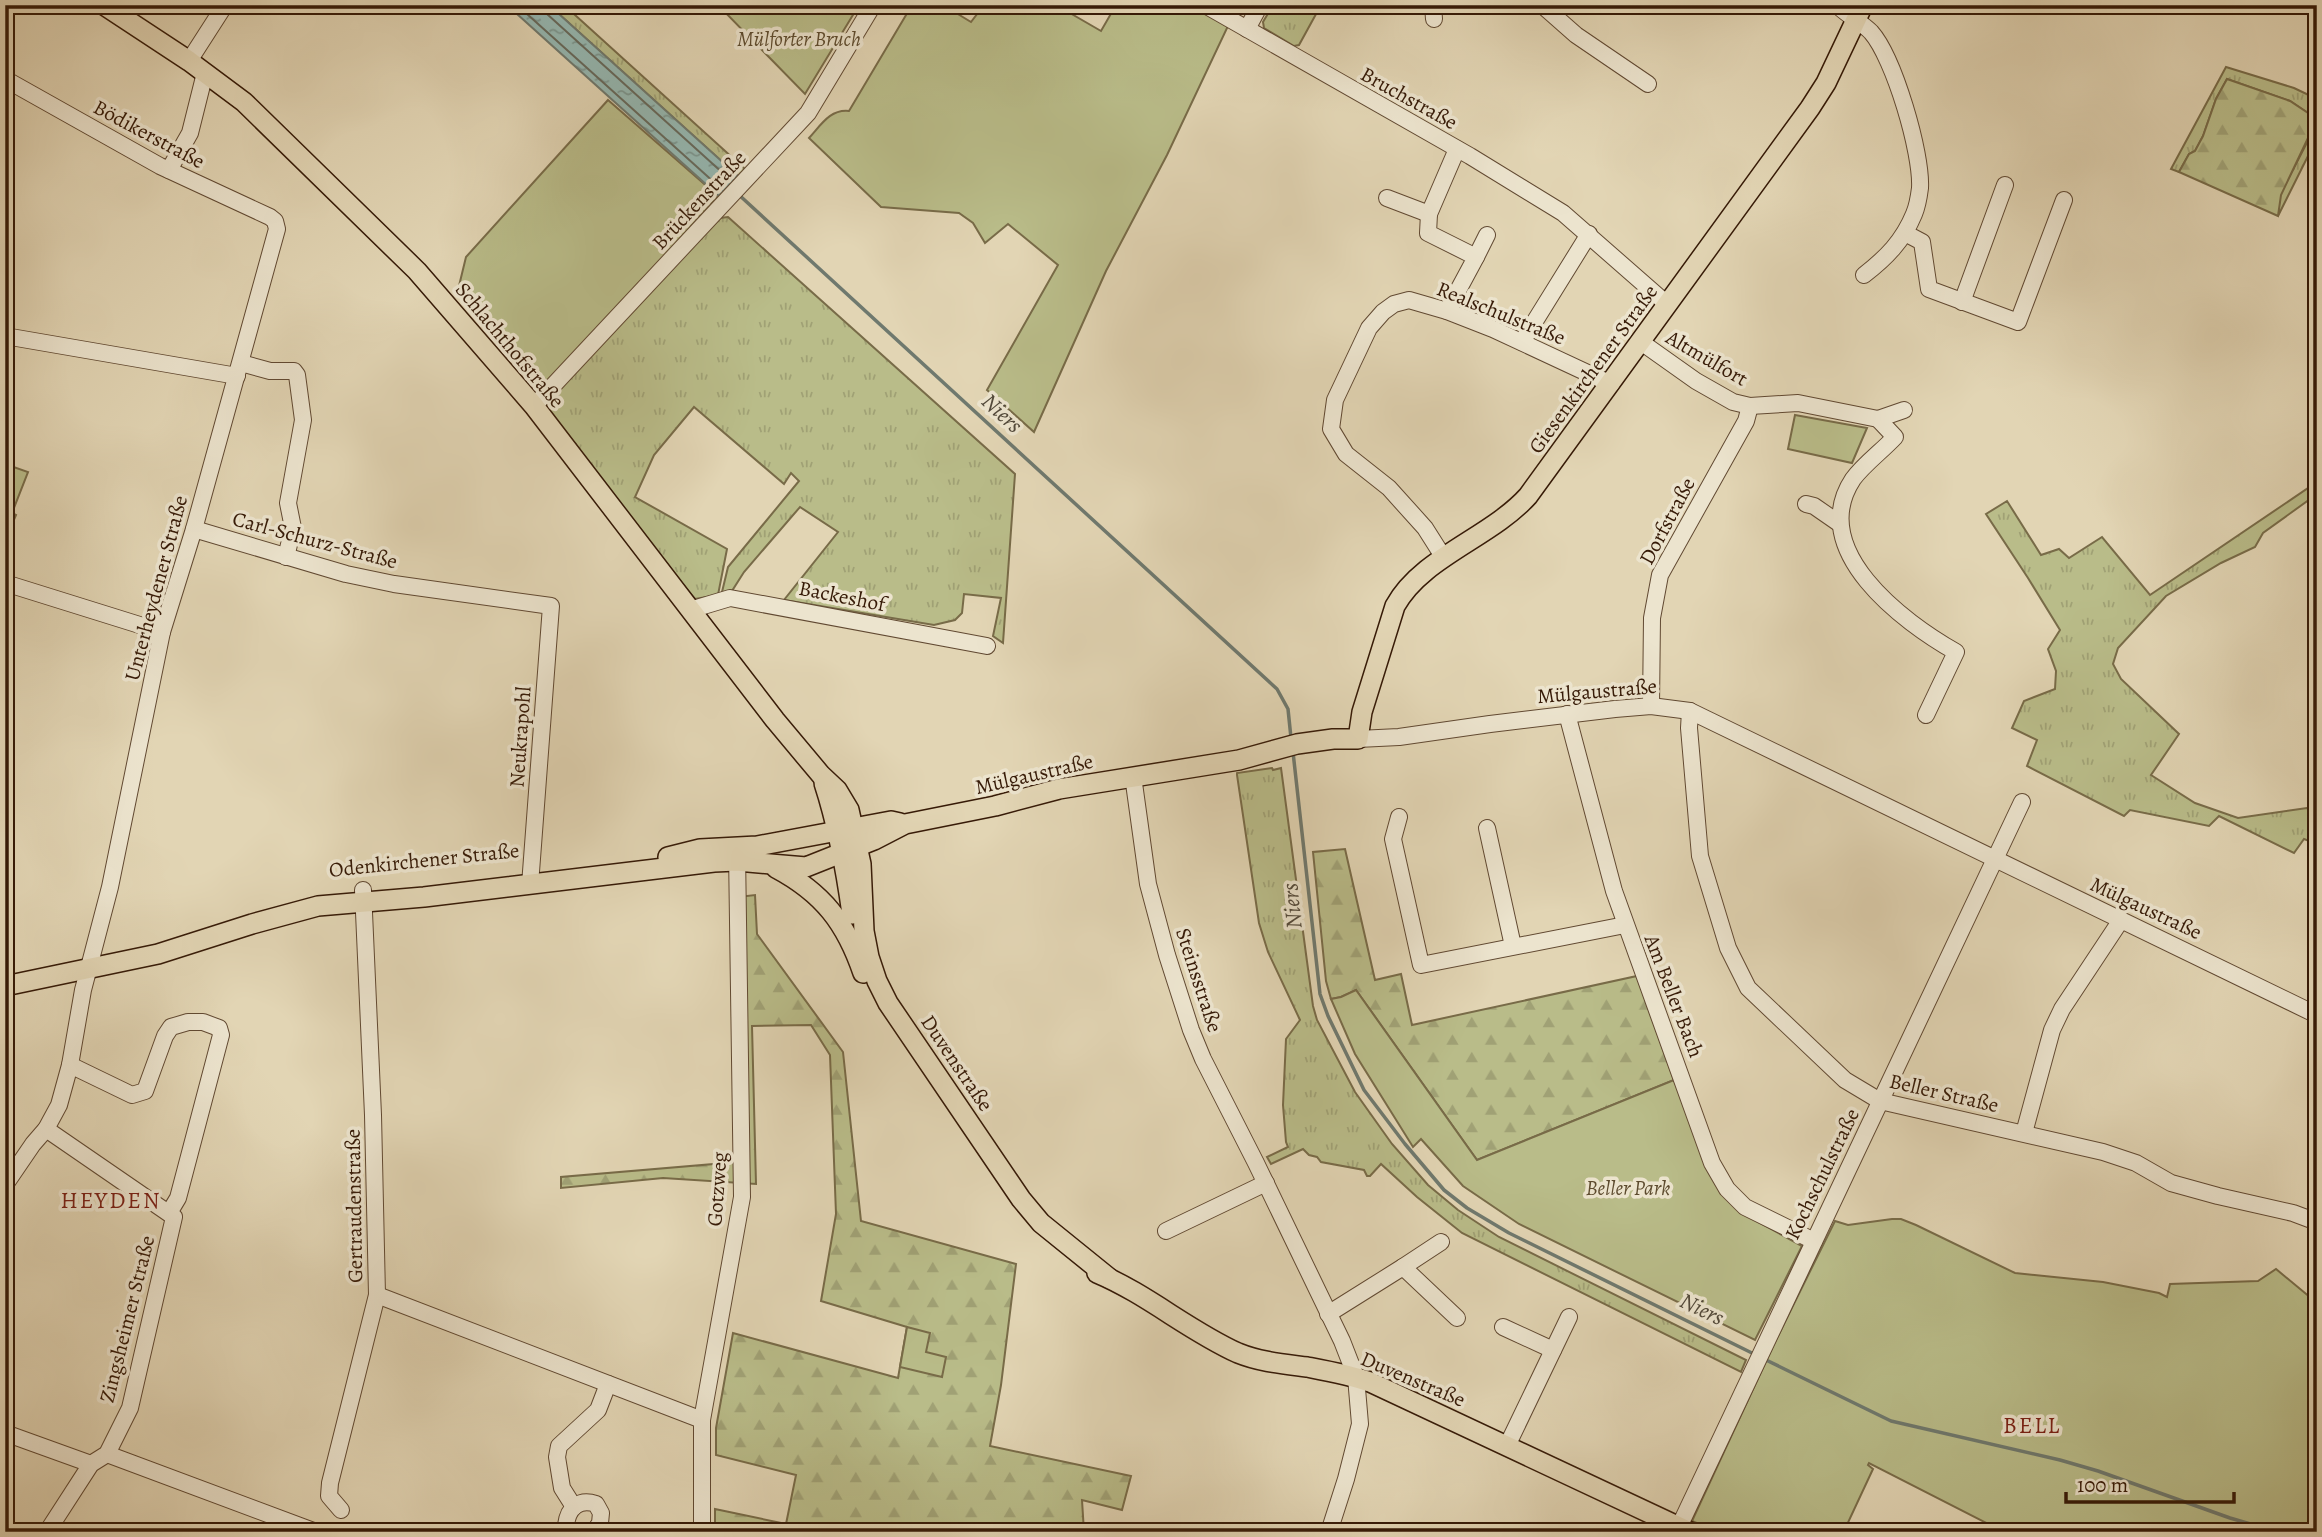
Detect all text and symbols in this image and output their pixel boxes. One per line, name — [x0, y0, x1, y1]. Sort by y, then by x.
park label: Mülforter Bruch — [737, 25, 861, 53]
street label: Bruchstraße — [1356, 60, 1462, 136]
street label: Bödikerstraße — [88, 93, 210, 175]
street label: Brückenstraße — [646, 144, 752, 256]
street label: Realschulstraße — [1433, 274, 1569, 352]
street label: Schlachthofstraße — [449, 276, 571, 414]
street label: Giesenkirchener Straße — [1522, 279, 1664, 459]
street label: Altmülfort — [1660, 323, 1753, 393]
water label: Niers — [975, 386, 1029, 440]
street label: Dorfstraße — [1632, 472, 1702, 570]
street label: Unterheydener Straße — [118, 492, 194, 684]
street label: Carl-Schurz-Straße — [230, 505, 400, 575]
street label: Backeshof — [796, 574, 891, 619]
street label: Mülgaustraße — [1536, 672, 1658, 710]
street label: Neukrapohl — [502, 685, 538, 789]
street label: Mülgaustraße — [972, 747, 1096, 801]
street label: Odenkirchener Straße — [328, 836, 520, 884]
street label: Mülgaustraße — [2086, 870, 2206, 946]
water label: Niers — [1274, 881, 1310, 930]
street label: Steinsstraße — [1169, 924, 1229, 1036]
street label: Am Beller Bach — [1637, 930, 1710, 1061]
street label: Duvenstraße — [914, 1009, 1000, 1117]
street label: Beller Straße — [1887, 1067, 2001, 1119]
street label: Kochschulstraße — [1778, 1104, 1866, 1244]
street label: Gertraudenstraße — [339, 1129, 369, 1283]
street label: Gotzweg — [700, 1150, 734, 1227]
park label: Beller Park — [1586, 1174, 1670, 1202]
district label: HEYDEN — [61, 1185, 161, 1216]
street label: Zingsheimer Straße — [93, 1232, 161, 1406]
water label: Niers — [1675, 1285, 1730, 1333]
street label: Duvenstraße — [1357, 1344, 1469, 1414]
district label: BELL — [2003, 1410, 2061, 1441]
scale bar — [2066, 1460, 2234, 1504]
text: 100 m — [2077, 1471, 2128, 1499]

